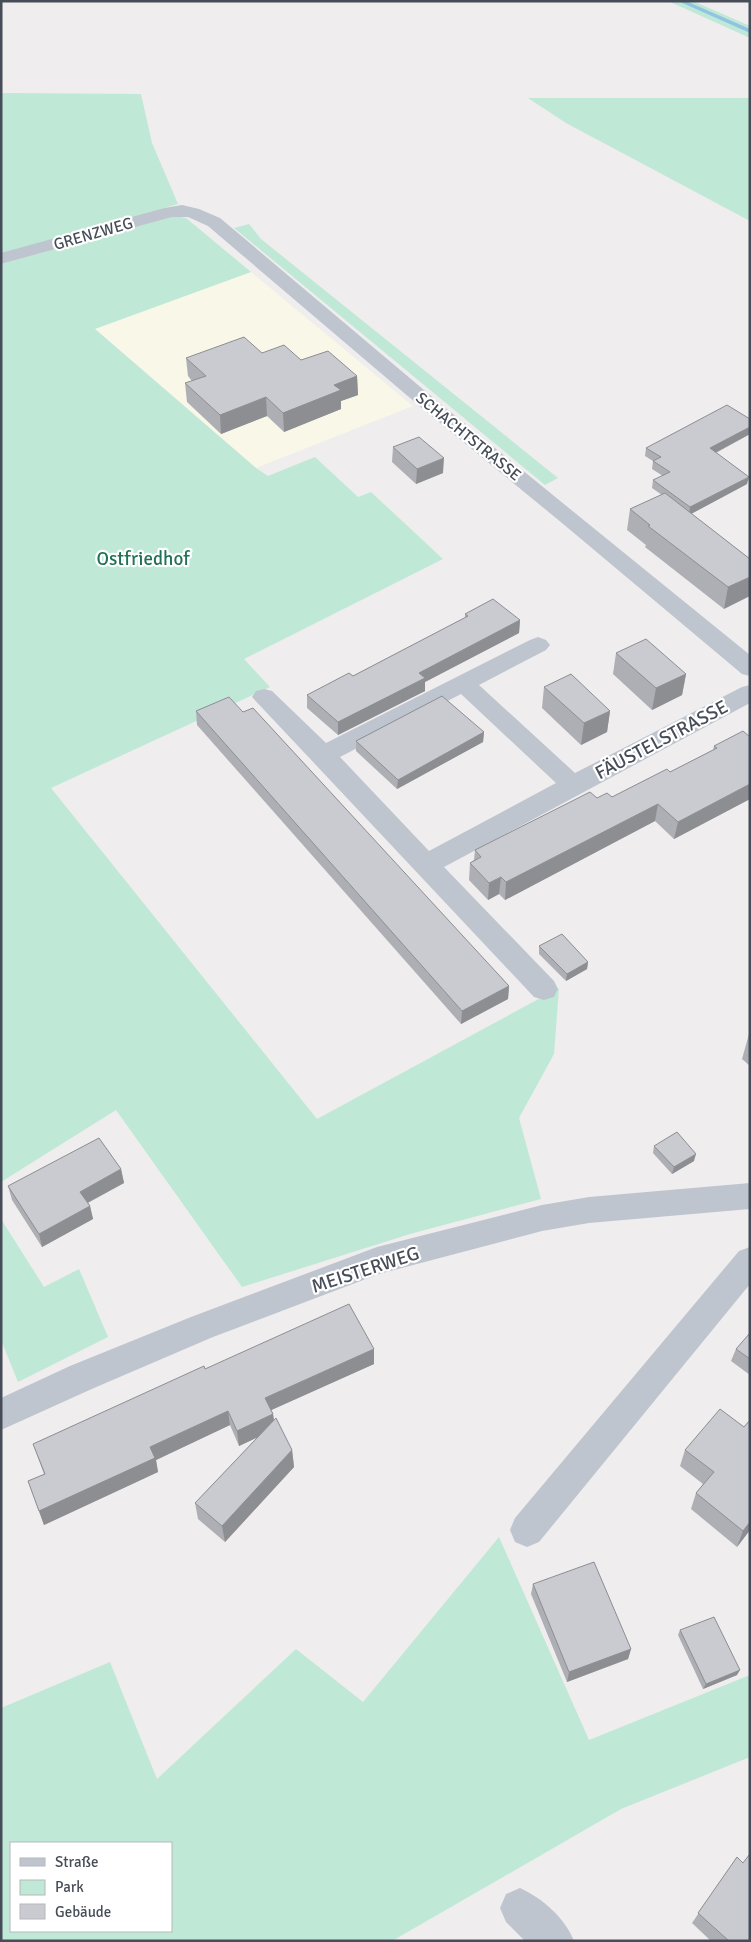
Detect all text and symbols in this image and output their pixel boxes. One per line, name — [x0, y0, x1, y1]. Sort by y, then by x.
street label: GRENZWEG — [51, 213, 135, 255]
street label: SCHACHTSTRASSE — [412, 388, 525, 485]
park label: Ostfriedhof — [96, 547, 191, 571]
street label: FÄUSTELSTRASSE — [591, 695, 732, 785]
street label: MEISTERWEG — [308, 1241, 422, 1299]
legend — [10, 1842, 172, 1932]
text: Straße — [55, 1853, 99, 1871]
text: Park — [55, 1878, 84, 1896]
text: Gebäude — [55, 1903, 111, 1921]

